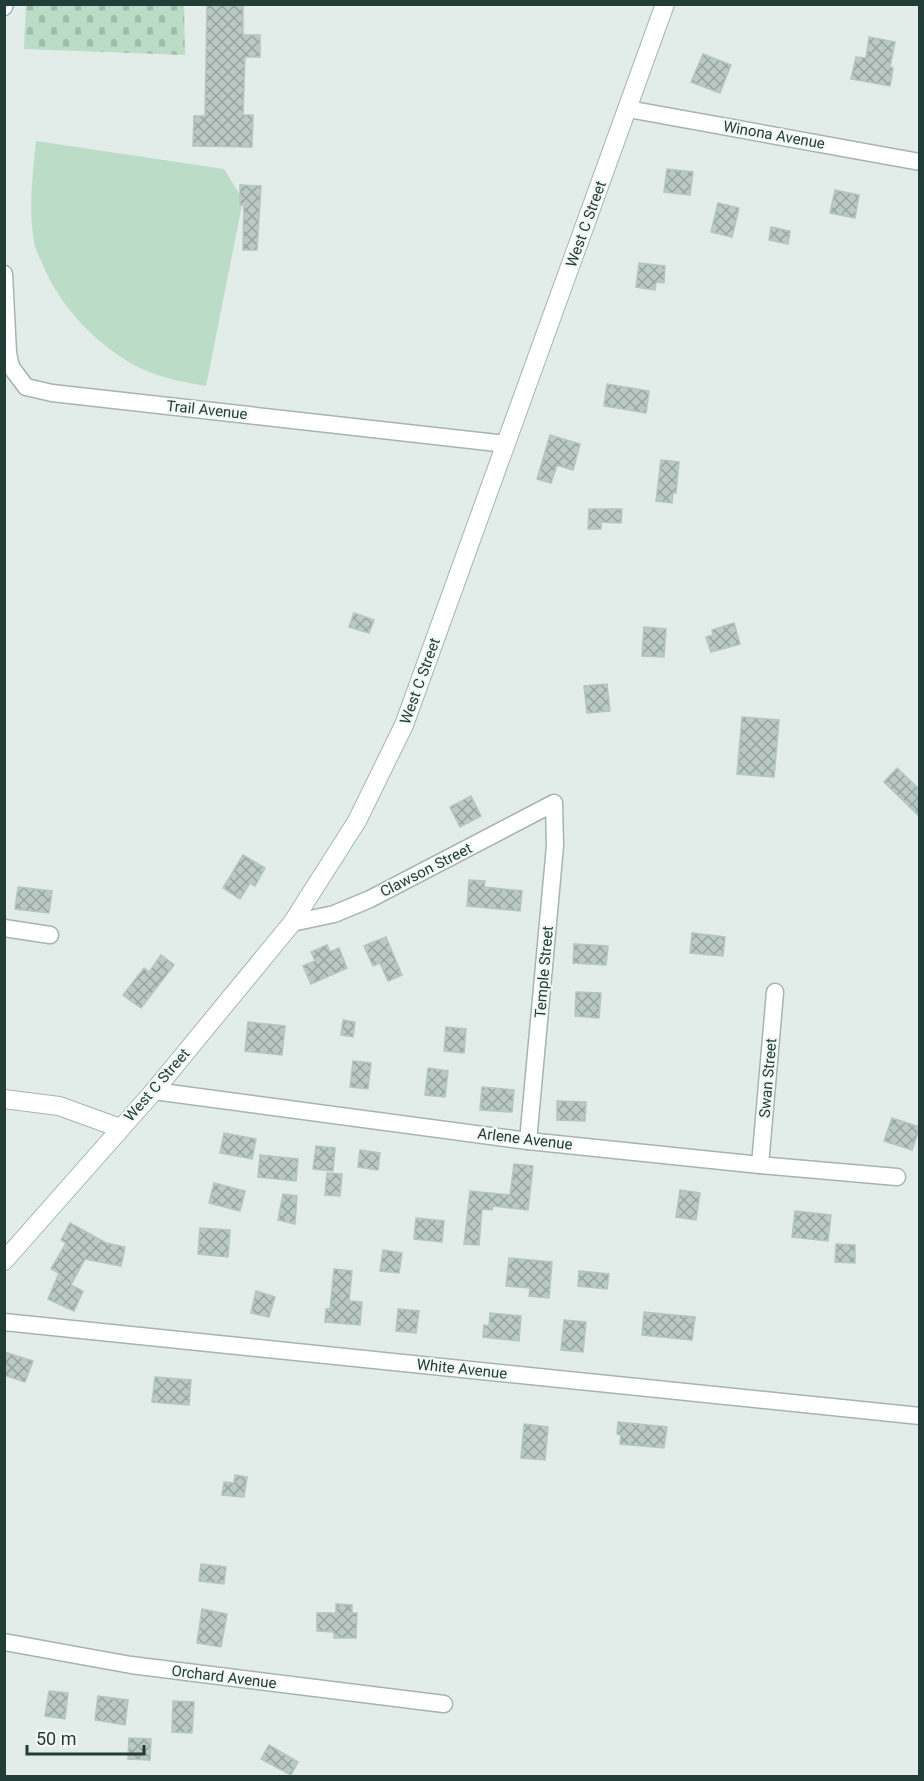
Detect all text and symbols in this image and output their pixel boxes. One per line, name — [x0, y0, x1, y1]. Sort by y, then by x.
street label: Winona Avenue — [722, 117, 826, 153]
street label: West C Street — [562, 178, 610, 270]
street label: Trail Avenue — [166, 397, 248, 423]
street label: West C Street — [396, 635, 444, 727]
street label: Clawson Street — [377, 839, 475, 901]
street label: Temple Street — [531, 925, 557, 1019]
street label: Swan Street — [756, 1037, 780, 1119]
street label: West C Street — [121, 1045, 194, 1125]
street label: Arlene Avenue — [477, 1124, 574, 1154]
street label: White Avenue — [416, 1355, 508, 1383]
street label: Orchard Avenue — [170, 1662, 278, 1692]
scale bar — [27, 1718, 144, 1756]
text: 50 m — [36, 1728, 76, 1749]

